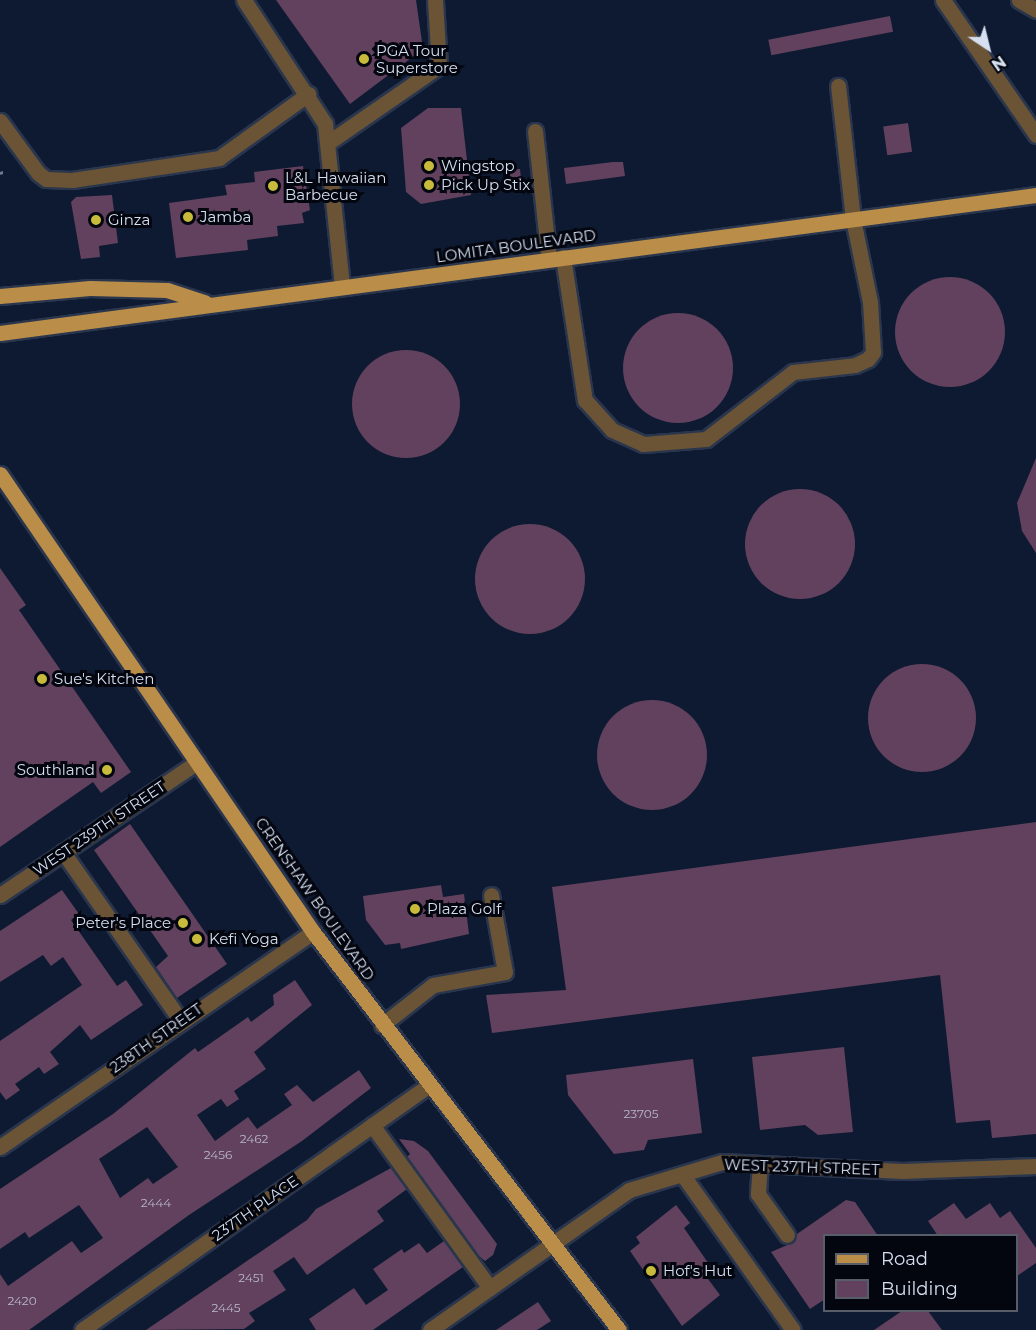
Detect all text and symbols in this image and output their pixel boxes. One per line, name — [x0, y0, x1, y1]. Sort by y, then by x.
north arrow — [958, 18, 1018, 78]
place label: PGA Tour Superstore — [376, 41, 458, 76]
marker: PGA Tour Superstore — [357, 52, 371, 66]
text: N — [988, 52, 1009, 75]
place label: Wingstop — [441, 157, 515, 175]
marker: Wingstop — [422, 159, 436, 173]
place label: L&L Hawaiian Barbecue — [285, 168, 386, 203]
place label: Pick Up Stix — [441, 176, 530, 194]
marker: Pick Up Stix — [422, 178, 436, 192]
marker: L&L Hawaiian Barbecue — [266, 179, 280, 193]
place label: Jamba — [200, 208, 251, 226]
marker: Jamba — [181, 210, 195, 224]
place label: Ginza — [108, 211, 150, 229]
marker: Ginza — [89, 213, 103, 227]
street label: LOMITA BOULEVARD — [435, 226, 597, 266]
place label: Sue's Kitchen — [54, 670, 154, 688]
marker: Sue's Kitchen — [35, 672, 49, 686]
place label: Southland — [17, 761, 95, 779]
marker: Southland — [100, 763, 114, 777]
street label: WEST 239TH STREET — [29, 777, 169, 879]
street label: CRENSHAW BOULEVARD — [252, 814, 378, 984]
place label: Plaza Golf — [427, 900, 501, 918]
marker: Plaza Golf — [408, 902, 422, 916]
place label: Peter's Place — [75, 914, 171, 932]
marker: Peter's Place — [176, 916, 190, 930]
place label: Kefi Yoga — [209, 930, 279, 948]
marker: Kefi Yoga — [190, 932, 204, 946]
street label: 238TH STREET — [106, 1000, 206, 1076]
house number: 23705 — [624, 1107, 658, 1121]
house number: 2462 — [240, 1132, 268, 1146]
house number: 2456 — [204, 1148, 232, 1162]
street label: WEST 237TH STREET — [724, 1155, 880, 1179]
street label: 237TH PLACE — [208, 1172, 302, 1244]
house number: 2444 — [141, 1196, 171, 1210]
legend — [823, 1234, 1018, 1312]
text: Road — [881, 1248, 928, 1270]
place label: Hof's Hut — [663, 1262, 732, 1280]
marker: Hof's Hut — [644, 1264, 658, 1278]
house number: 2451 — [238, 1271, 264, 1285]
text: Building — [881, 1278, 958, 1300]
house number: 2420 — [7, 1294, 37, 1308]
house number: 2445 — [211, 1301, 241, 1315]

